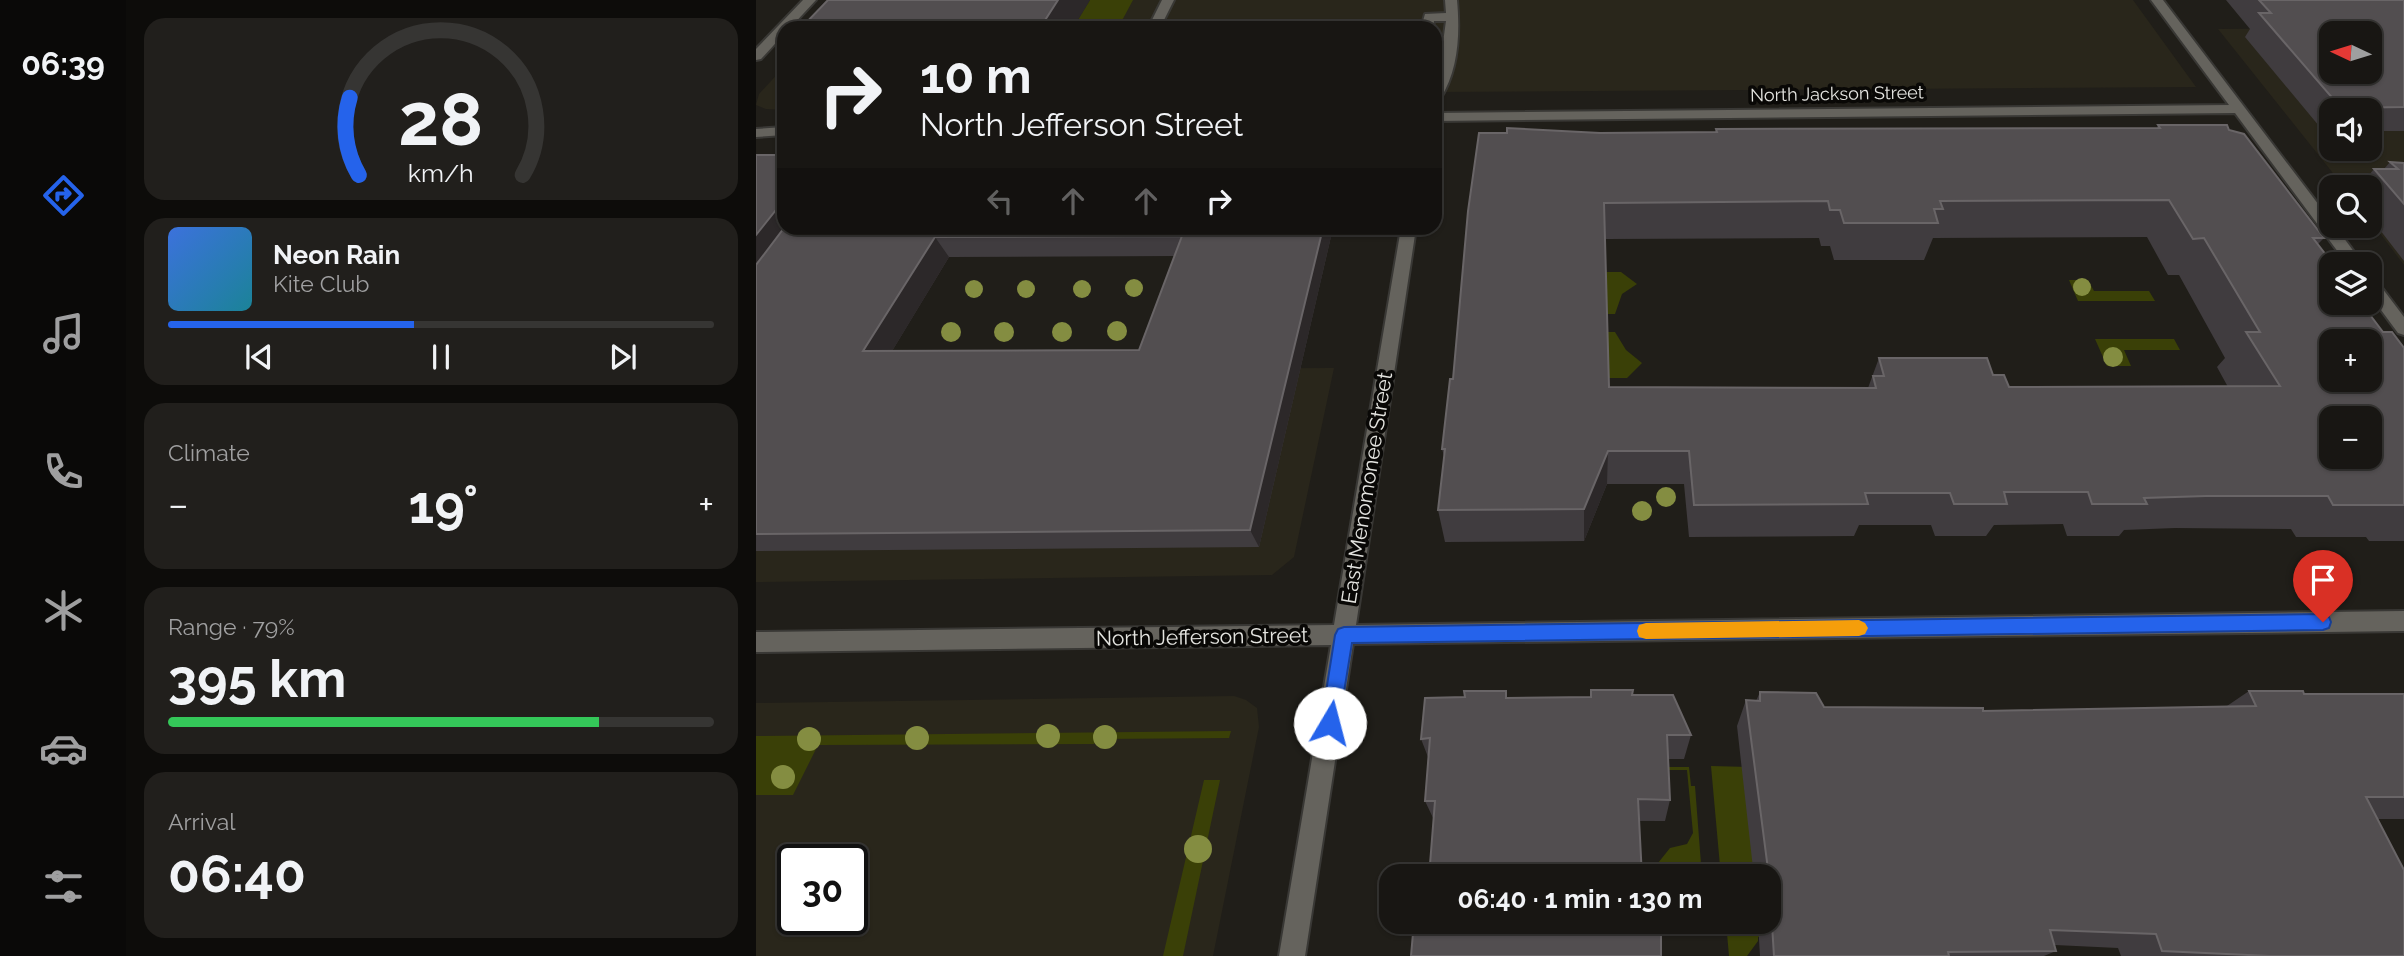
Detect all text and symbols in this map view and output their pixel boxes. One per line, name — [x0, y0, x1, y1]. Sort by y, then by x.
north arrow — [2319, 21, 2382, 84]
map controls — [2319, 21, 2382, 469]
text: 06:39 — [21, 45, 105, 82]
text: 10 m — [920, 47, 1032, 104]
icon: right — [805, 49, 896, 140]
text: 28 — [398, 77, 484, 162]
street label: North Jackson Street — [1750, 81, 1924, 106]
button: sound — [2319, 98, 2382, 161]
text: North Jefferson Street — [920, 106, 1243, 143]
text: km/h — [408, 158, 474, 188]
icon: directions — [39, 171, 88, 220]
button: search — [2319, 175, 2382, 238]
icon: left — [981, 182, 1019, 220]
icon: ahead — [1054, 182, 1092, 220]
icon: ahead — [1127, 182, 1165, 220]
icon: right — [1200, 182, 1238, 220]
text: Neon Rain — [273, 240, 400, 270]
button: layers — [2319, 252, 2382, 315]
text: Kite Club — [273, 270, 370, 297]
icon: music — [39, 309, 88, 358]
button: + — [2319, 329, 2382, 392]
icon: previous — [240, 338, 278, 376]
icon: pause — [422, 338, 460, 376]
icon: next — [604, 338, 642, 376]
street label: East Menomonee Street — [1336, 370, 1397, 606]
button: − — [2319, 406, 2382, 469]
text: Climate — [168, 439, 250, 466]
icon: phone — [39, 447, 88, 496]
text: 19° — [409, 474, 478, 535]
text: − — [168, 482, 188, 527]
text: + — [698, 482, 714, 527]
pin — [2293, 550, 2353, 622]
icon: arrive — [2304, 561, 2342, 599]
icon: climate — [39, 586, 88, 635]
text: Range · 79% — [168, 613, 295, 640]
street label: North Jefferson Street — [1096, 622, 1308, 651]
text: 395 km — [168, 648, 346, 709]
position arrow — [1293, 686, 1367, 760]
icon: car — [39, 724, 88, 773]
text: Arrival — [168, 808, 235, 835]
text: 06:40 — [168, 843, 306, 904]
speed limit sign: 30 — [777, 844, 868, 935]
icon: filters — [39, 862, 88, 911]
text: 06:40 · 1 min · 130 m — [1457, 884, 1703, 914]

